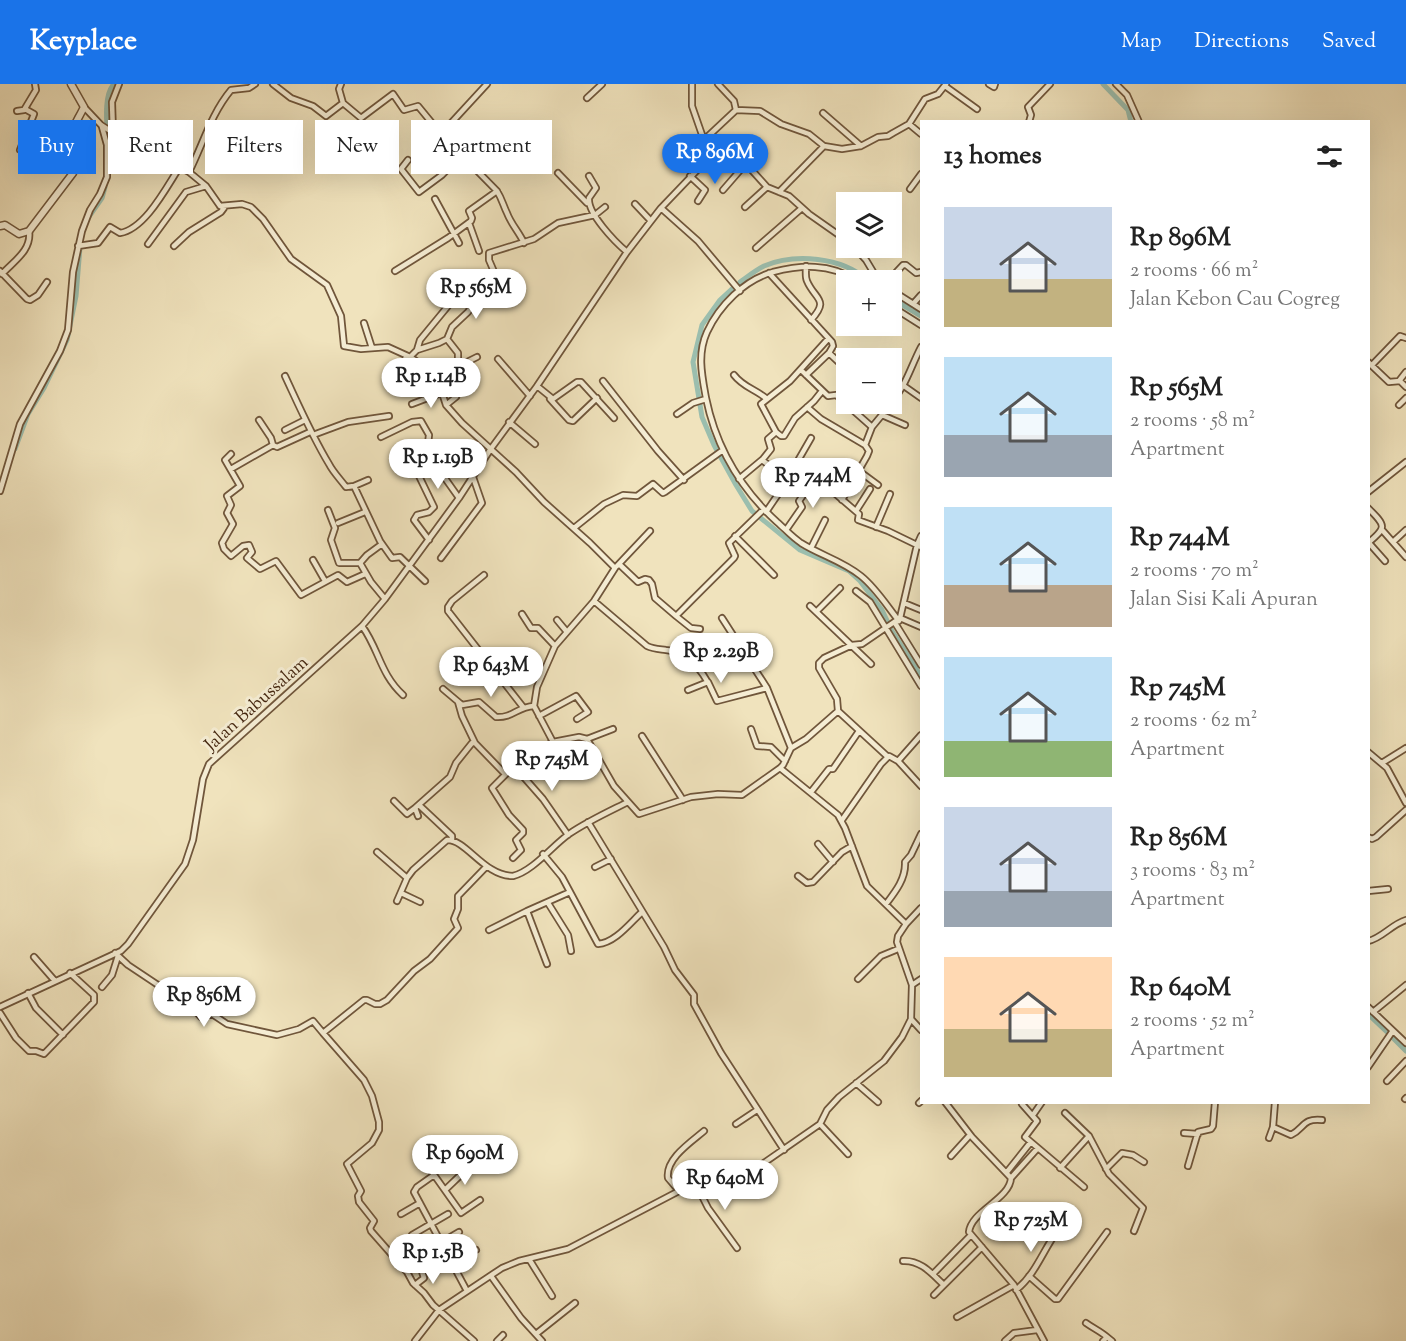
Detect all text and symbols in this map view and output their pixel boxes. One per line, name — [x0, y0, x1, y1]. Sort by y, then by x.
text: Keyplace — [30, 22, 137, 62]
text: Map — [1121, 27, 1161, 57]
text: Directions — [1194, 27, 1289, 57]
text: Saved — [1322, 27, 1376, 57]
chip: Buy — [18, 120, 96, 174]
chip: Rent — [108, 120, 193, 174]
chip: Filters — [205, 120, 303, 174]
chip: New — [315, 120, 399, 174]
chip: Apartment — [411, 120, 552, 174]
pin: Rp 896M — [660, 134, 770, 185]
text: 13 homes — [944, 138, 1042, 175]
text: Rp 896M — [676, 139, 754, 168]
icon: filters — [1313, 140, 1346, 173]
map controls — [836, 192, 902, 414]
button: layers — [836, 192, 902, 258]
text: Rp 896M — [1130, 220, 1231, 257]
icon: home — [992, 231, 1064, 303]
text: 2 rooms · 66 m² — [1130, 257, 1258, 286]
pin: Rp 565M — [421, 269, 531, 320]
button: + — [836, 270, 902, 336]
text: Rp 565M — [440, 274, 512, 303]
text: Jalan Kebon Cau Cogreg — [1130, 286, 1340, 315]
button: − — [836, 348, 902, 414]
pin: Rp 1.14B — [369, 358, 493, 409]
text: Rp 1.14B — [396, 363, 466, 392]
text: Rp 565M — [1130, 370, 1223, 407]
icon: home — [992, 381, 1064, 453]
text: 2 rooms · 58 m² — [1130, 407, 1255, 436]
text: Apartment — [1130, 436, 1225, 465]
pin: Rp 1.19B — [376, 439, 500, 490]
text: Rp 1.19B — [403, 444, 473, 473]
pin: Rp 744M — [758, 458, 868, 509]
text: Rp 744M — [775, 463, 851, 492]
text: Rp 744M — [1130, 520, 1230, 557]
icon: home — [992, 531, 1064, 603]
text: 2 rooms · 70 m² — [1130, 557, 1259, 586]
text: Jalan Sisi Kali Apuran — [1130, 586, 1318, 615]
pin: Rp 2.29B — [659, 633, 783, 684]
text: Rp 2.29B — [683, 638, 759, 667]
pin: Rp 643M — [436, 647, 546, 698]
street label: Jalan Babussalam — [199, 651, 315, 759]
text: Rp 643M — [453, 652, 529, 681]
text: Rp 745M — [1130, 670, 1226, 707]
icon: home — [992, 681, 1064, 753]
text: 2 rooms · 62 m² — [1130, 707, 1258, 736]
text: Apartment — [1130, 736, 1225, 765]
pin: Rp 745M — [497, 741, 607, 792]
text: Rp 745M — [515, 746, 589, 775]
text: Rp 856M — [1130, 820, 1227, 857]
icon: home — [992, 831, 1064, 903]
text: 3 rooms · 83 m² — [1130, 857, 1255, 886]
text: Apartment — [1130, 886, 1225, 915]
text: Rp 640M — [1130, 970, 1231, 1007]
pin: Rp 856M — [149, 977, 259, 1028]
icon: home — [992, 981, 1064, 1053]
text: Rp 856M — [167, 982, 241, 1011]
text: 2 rooms · 52 m² — [1130, 1007, 1255, 1036]
text: Apartment — [1130, 1036, 1225, 1065]
pin: Rp 690M — [410, 1135, 520, 1186]
text: Rp 690M — [426, 1140, 504, 1169]
pin: Rp 640M — [670, 1160, 780, 1211]
text: Rp 640M — [686, 1165, 764, 1194]
pin: Rp 725M — [976, 1202, 1086, 1253]
text: Rp 725M — [994, 1207, 1068, 1236]
pin: Rp 1.5B — [378, 1234, 488, 1285]
text: Rp 1.5B — [403, 1239, 463, 1268]

